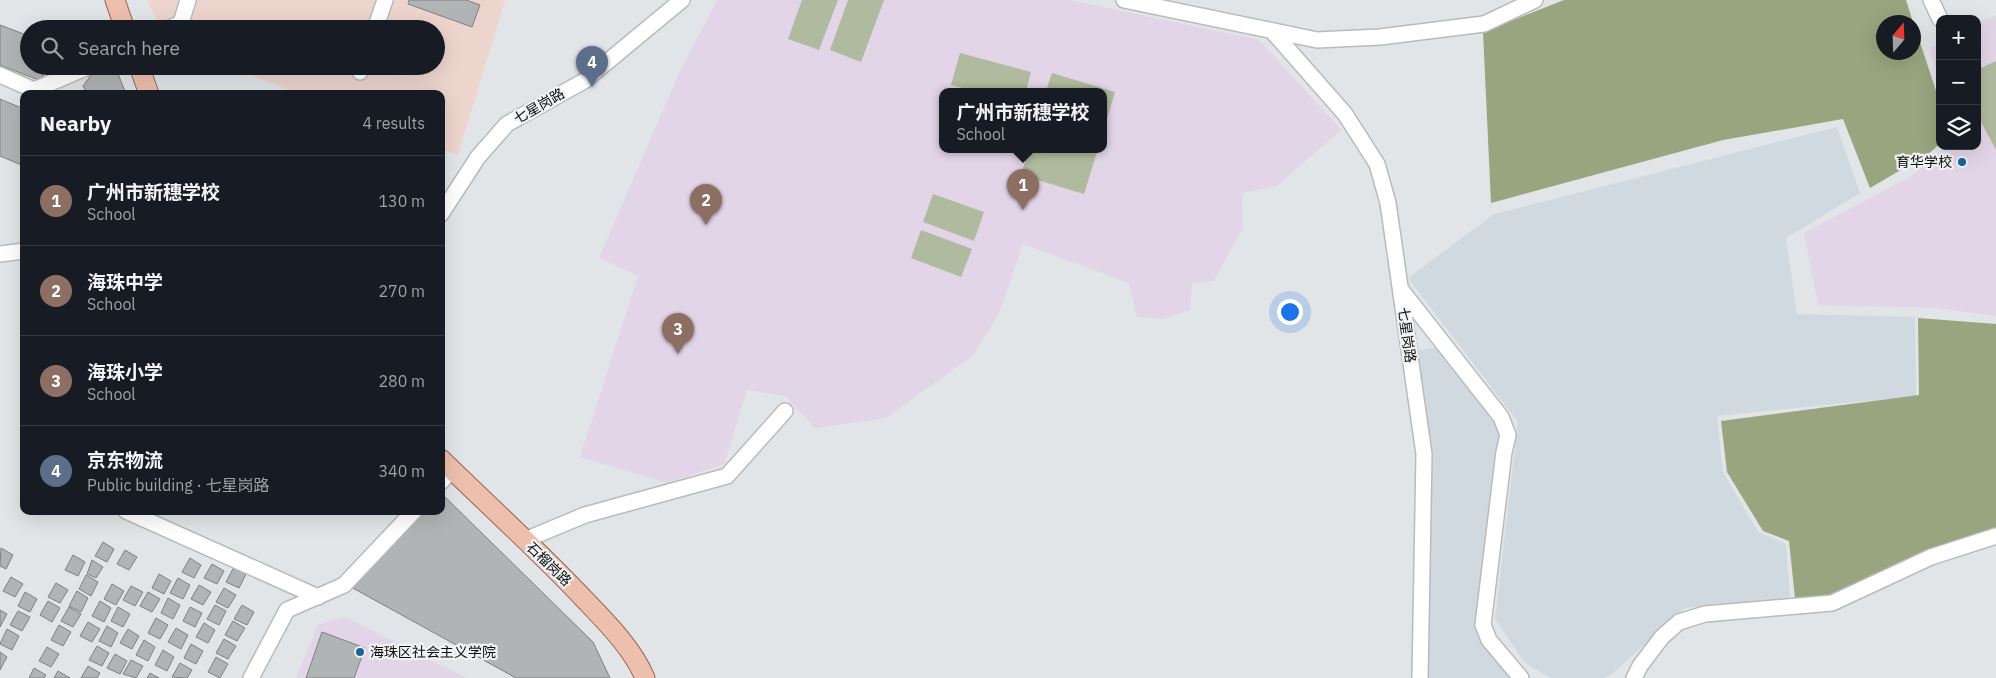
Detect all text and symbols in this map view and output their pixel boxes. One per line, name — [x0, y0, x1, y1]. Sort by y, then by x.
north arrow — [1876, 15, 1921, 60]
map controls — [1936, 15, 1981, 150]
button: + — [1936, 15, 1981, 60]
search box — [20, 20, 445, 75]
icon: search — [38, 34, 66, 62]
text: Search here — [78, 36, 180, 60]
pin: 4 — [576, 46, 608, 87]
button: − — [1936, 60, 1981, 105]
street label: 七星岗路 — [510, 84, 568, 128]
popup — [939, 88, 1107, 153]
text: 广州市新穗学校 — [956, 100, 1090, 124]
button: layers — [1936, 105, 1981, 150]
text: Nearby — [40, 109, 111, 137]
text: 4 results — [362, 113, 425, 133]
text: School — [956, 124, 1005, 144]
place label: 育华学校 — [1896, 153, 1952, 171]
marker: 育华学校 — [1956, 156, 1968, 168]
pin: 1 — [1007, 169, 1039, 210]
text: 广州市新穗学校 — [87, 180, 220, 204]
pin: 2 — [690, 184, 722, 225]
text: 1 — [51, 191, 61, 211]
text: 130 m — [378, 191, 425, 211]
text: School — [87, 204, 136, 224]
text: 海珠中学 — [87, 270, 163, 294]
text: 2 — [51, 281, 61, 301]
text: 270 m — [378, 281, 425, 301]
text: School — [87, 294, 136, 314]
your location — [1277, 299, 1303, 325]
street label: 七星岗路 — [1394, 306, 1420, 364]
pin: 3 — [662, 313, 694, 354]
text: 海珠小学 — [87, 360, 163, 384]
text: 3 — [51, 371, 61, 391]
text: 280 m — [378, 371, 425, 391]
text: School — [87, 384, 136, 404]
text: 京东物流 — [87, 448, 163, 472]
text: 4 — [51, 461, 61, 481]
text: 340 m — [378, 461, 425, 481]
text: Public building · 七星岗路 — [87, 475, 270, 495]
street label: 石榴岗路 — [523, 538, 575, 590]
place label: 海珠区社会主义学院 — [370, 643, 496, 661]
marker: 海珠区社会主义学院 — [354, 646, 366, 658]

